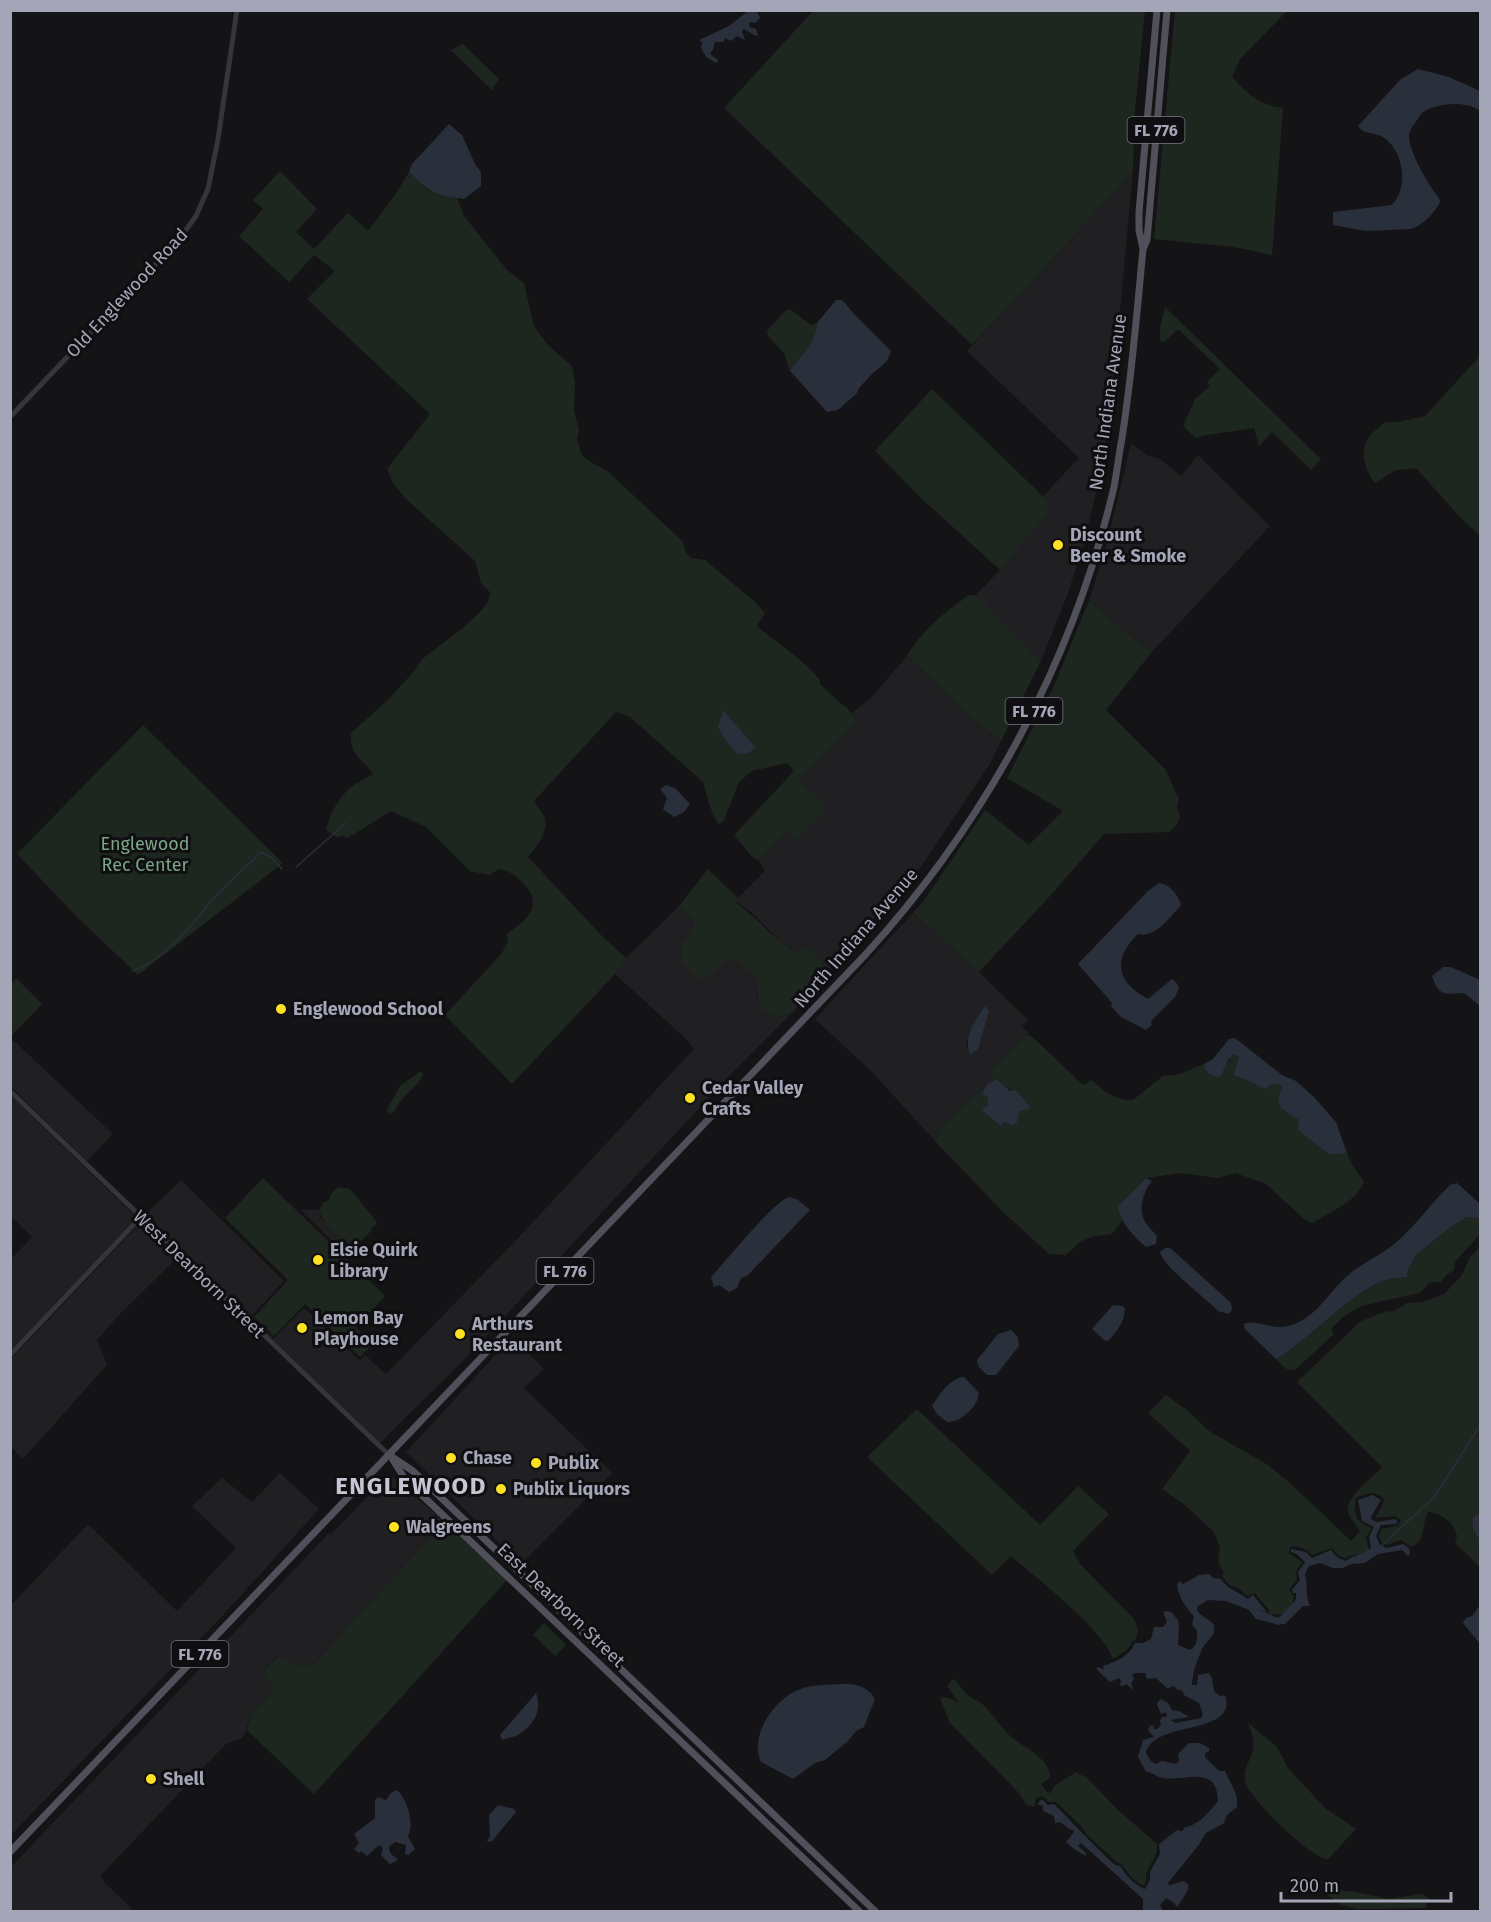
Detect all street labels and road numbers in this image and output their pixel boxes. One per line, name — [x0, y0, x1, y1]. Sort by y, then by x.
road number: FL 776 — [1128, 117, 1184, 143]
street label: Old Englewood Road — [61, 224, 193, 362]
street label: North Indiana Avenue — [1085, 312, 1131, 492]
road number: FL 776 — [1006, 698, 1062, 724]
street label: North Indiana Avenue — [789, 864, 923, 1012]
street label: West Dearborn Street — [129, 1206, 270, 1343]
road number: FL 776 — [536, 1258, 594, 1284]
street label: East Dearborn Street — [493, 1538, 630, 1672]
road number: FL 776 — [172, 1641, 228, 1667]

